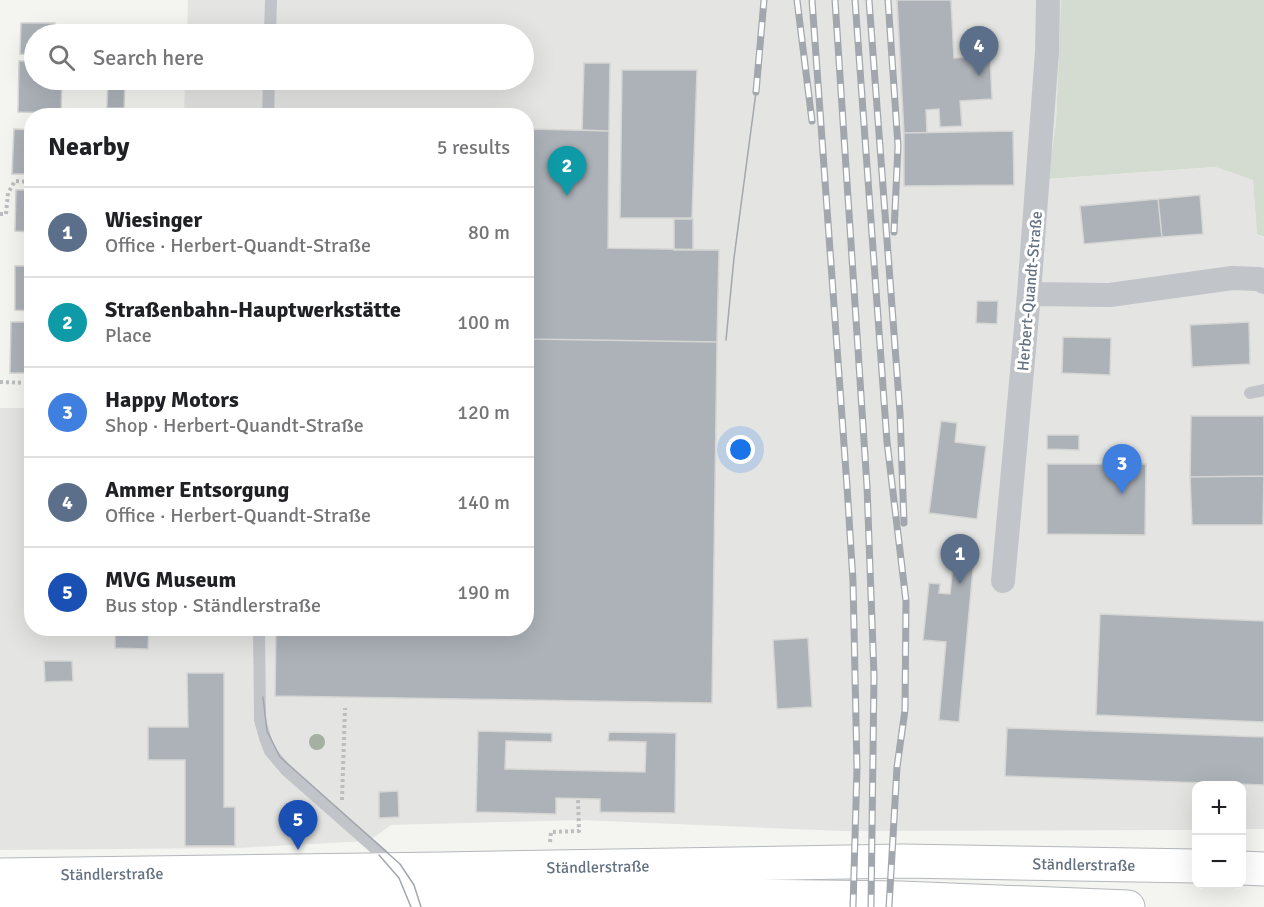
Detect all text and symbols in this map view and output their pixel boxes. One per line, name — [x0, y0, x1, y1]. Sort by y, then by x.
search box — [24, 24, 534, 90]
pin: 4 — [960, 26, 998, 76]
icon: search — [45, 41, 78, 74]
text: Search here — [93, 44, 204, 71]
text: Nearby — [48, 131, 129, 163]
text: 5 results — [437, 135, 510, 160]
pin: 2 — [548, 146, 586, 196]
text: Wiesinger — [105, 206, 202, 233]
street label: Herbert-Quandt-Straße — [1013, 210, 1047, 372]
text: 1 — [62, 220, 73, 245]
text: 80 m — [468, 220, 510, 245]
text: Office · Herbert-Quandt-Straße — [105, 233, 371, 258]
text: Straßenbahn-Hauptwerkstätte — [105, 296, 401, 323]
text: 2 — [62, 310, 73, 335]
text: 100 m — [457, 310, 510, 335]
text: Place — [105, 323, 152, 348]
text: Happy Motors — [105, 386, 239, 413]
text: 3 — [62, 400, 73, 425]
text: 120 m — [457, 400, 510, 425]
text: Shop · Herbert-Quandt-Straße — [105, 413, 364, 438]
your location — [726, 435, 755, 464]
pin: 3 — [1102, 444, 1142, 494]
text: Ammer Entsorgung — [105, 476, 289, 503]
text: 4 — [62, 490, 73, 515]
text: 140 m — [457, 490, 510, 515]
text: Office · Herbert-Quandt-Straße — [105, 503, 371, 528]
pin: 1 — [940, 534, 980, 584]
text: MVG Museum — [105, 566, 236, 593]
text: 5 — [62, 580, 73, 605]
text: 190 m — [457, 580, 510, 605]
text: Bus stop · Ständlerstraße — [105, 593, 321, 618]
map controls — [1192, 781, 1246, 889]
button: + — [1192, 781, 1246, 835]
pin: 5 — [278, 800, 318, 850]
button: − — [1192, 835, 1246, 889]
street label: Ständlerstraße — [1032, 854, 1135, 876]
street label: Ständlerstraße — [546, 856, 650, 878]
street label: Ständlerstraße — [60, 864, 164, 885]

